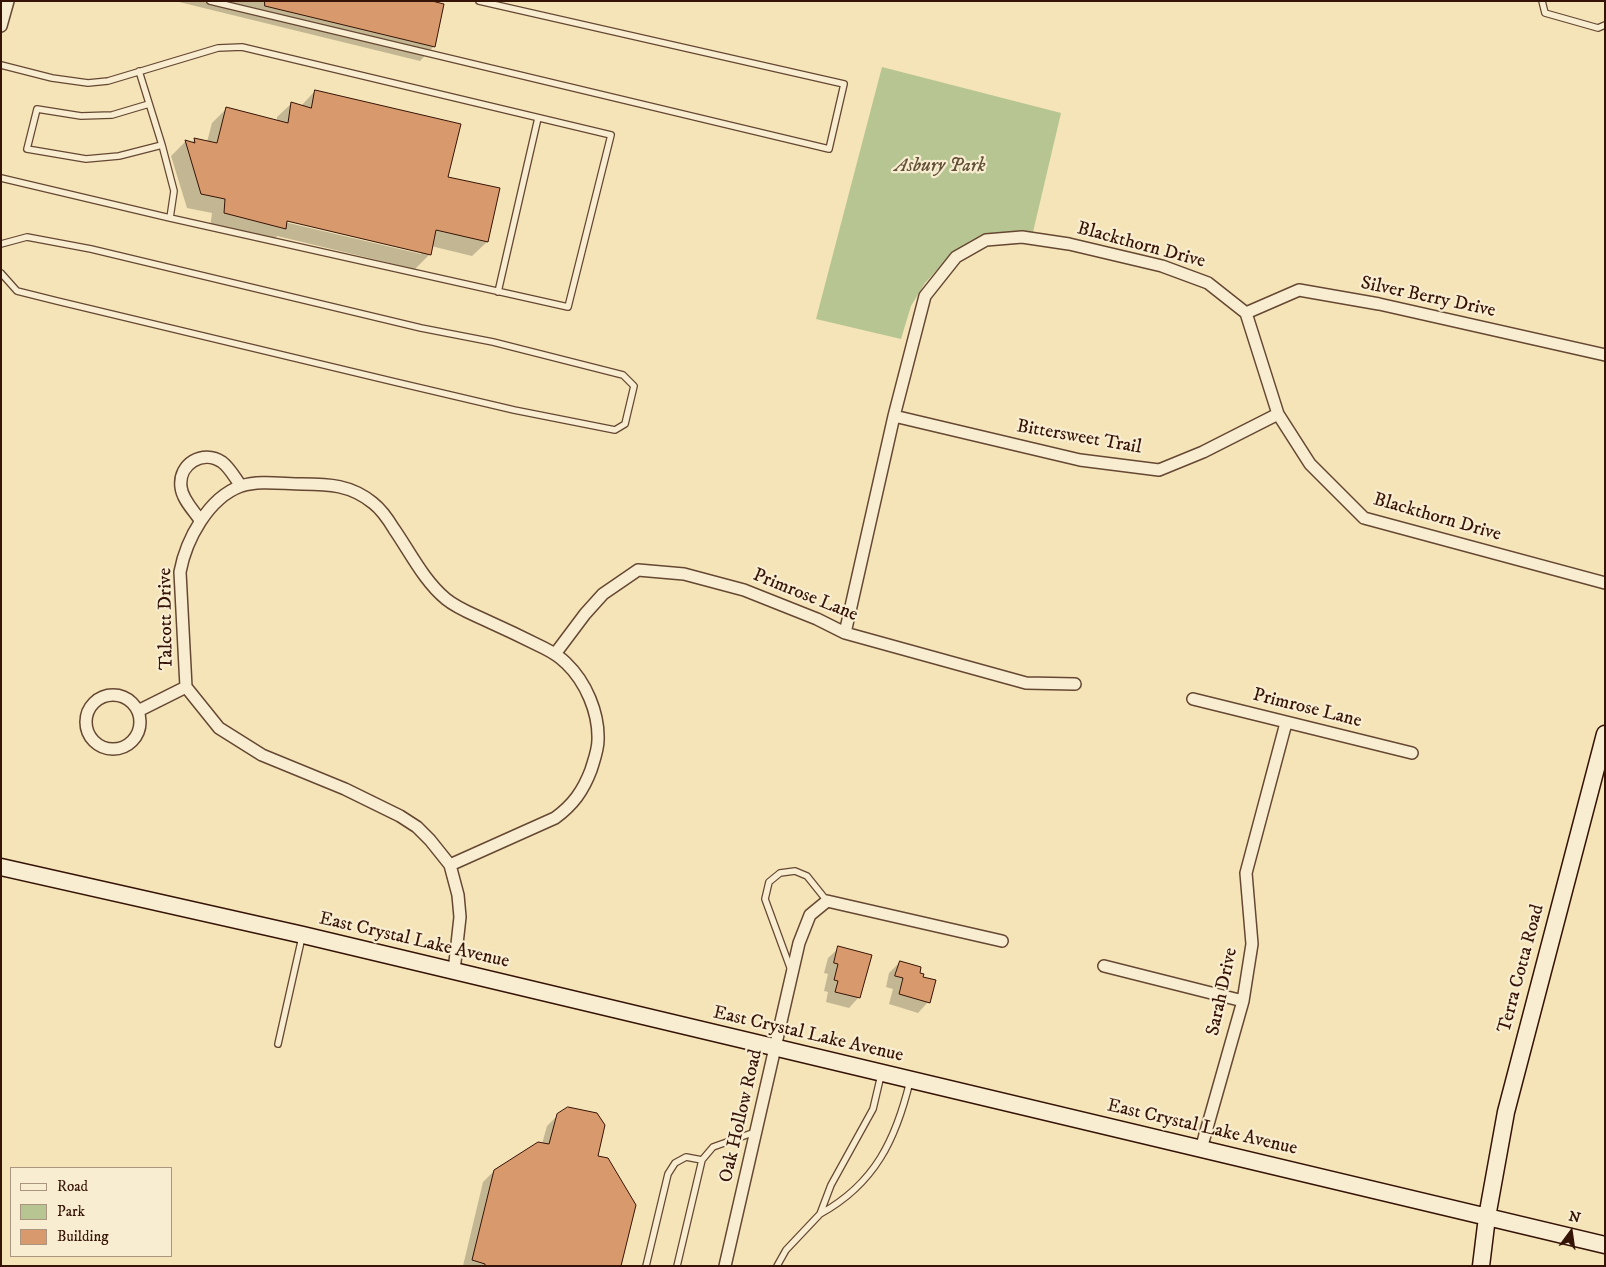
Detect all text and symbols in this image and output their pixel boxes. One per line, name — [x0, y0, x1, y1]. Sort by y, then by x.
park label: Asbury Park — [895, 156, 985, 178]
street label: Blackthorn Drive — [1074, 218, 1208, 274]
street label: Silver Berry Drive — [1359, 273, 1497, 323]
street label: Bittersweet Trail — [1015, 416, 1143, 460]
street label: Blackthorn Drive — [1371, 489, 1503, 547]
street label: Primrose Lane — [749, 565, 861, 627]
street label: Talcott Drive — [155, 568, 179, 670]
street label: Primrose Lane — [1250, 684, 1364, 734]
street label: Terra Cotta Road — [1494, 902, 1550, 1036]
street label: East Crystal Lake Avenue — [317, 908, 511, 974]
street label: Sarah Drive — [1203, 946, 1243, 1038]
street label: East Crystal Lake Avenue — [711, 1002, 905, 1068]
street label: Oak Hollow Road — [716, 1047, 768, 1185]
street label: East Crystal Lake Avenue — [1105, 1095, 1299, 1161]
legend — [10, 1167, 172, 1257]
text: Road — [57, 1177, 88, 1196]
text: Park — [57, 1202, 85, 1221]
north arrow — [1546, 1207, 1596, 1257]
text: N — [1567, 1207, 1582, 1228]
text: Building — [57, 1227, 109, 1246]

